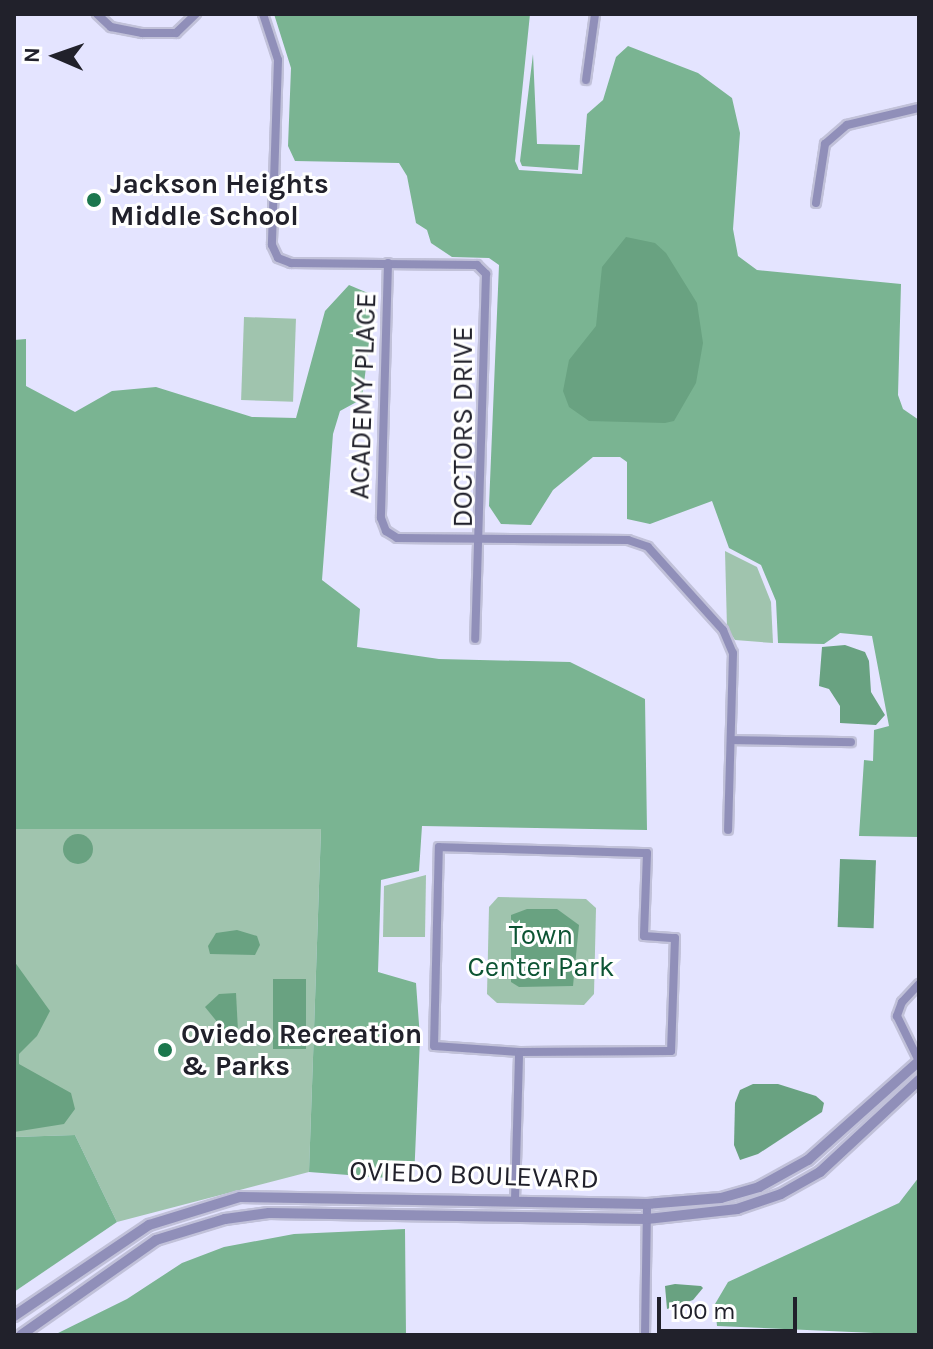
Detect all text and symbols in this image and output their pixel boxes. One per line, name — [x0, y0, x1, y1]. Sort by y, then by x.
north arrow — [16, 16, 96, 96]
text: N — [19, 47, 45, 64]
place label: Jackson Heights Middle School — [110, 167, 329, 233]
marker: Jackson Heights Middle School — [85, 191, 103, 209]
street label: ACADEMY PLACE — [343, 292, 383, 500]
street label: DOCTORS DRIVE — [446, 326, 480, 528]
park label: Town Center Park — [468, 918, 614, 984]
place label: Oviedo Recreation & Parks — [181, 1017, 422, 1083]
marker: Oviedo Recreation & Parks — [156, 1041, 174, 1059]
street label: OVIEDO BOULEVARD — [349, 1154, 599, 1196]
scale bar — [661, 1281, 801, 1331]
text: 100 m — [671, 1297, 736, 1325]

